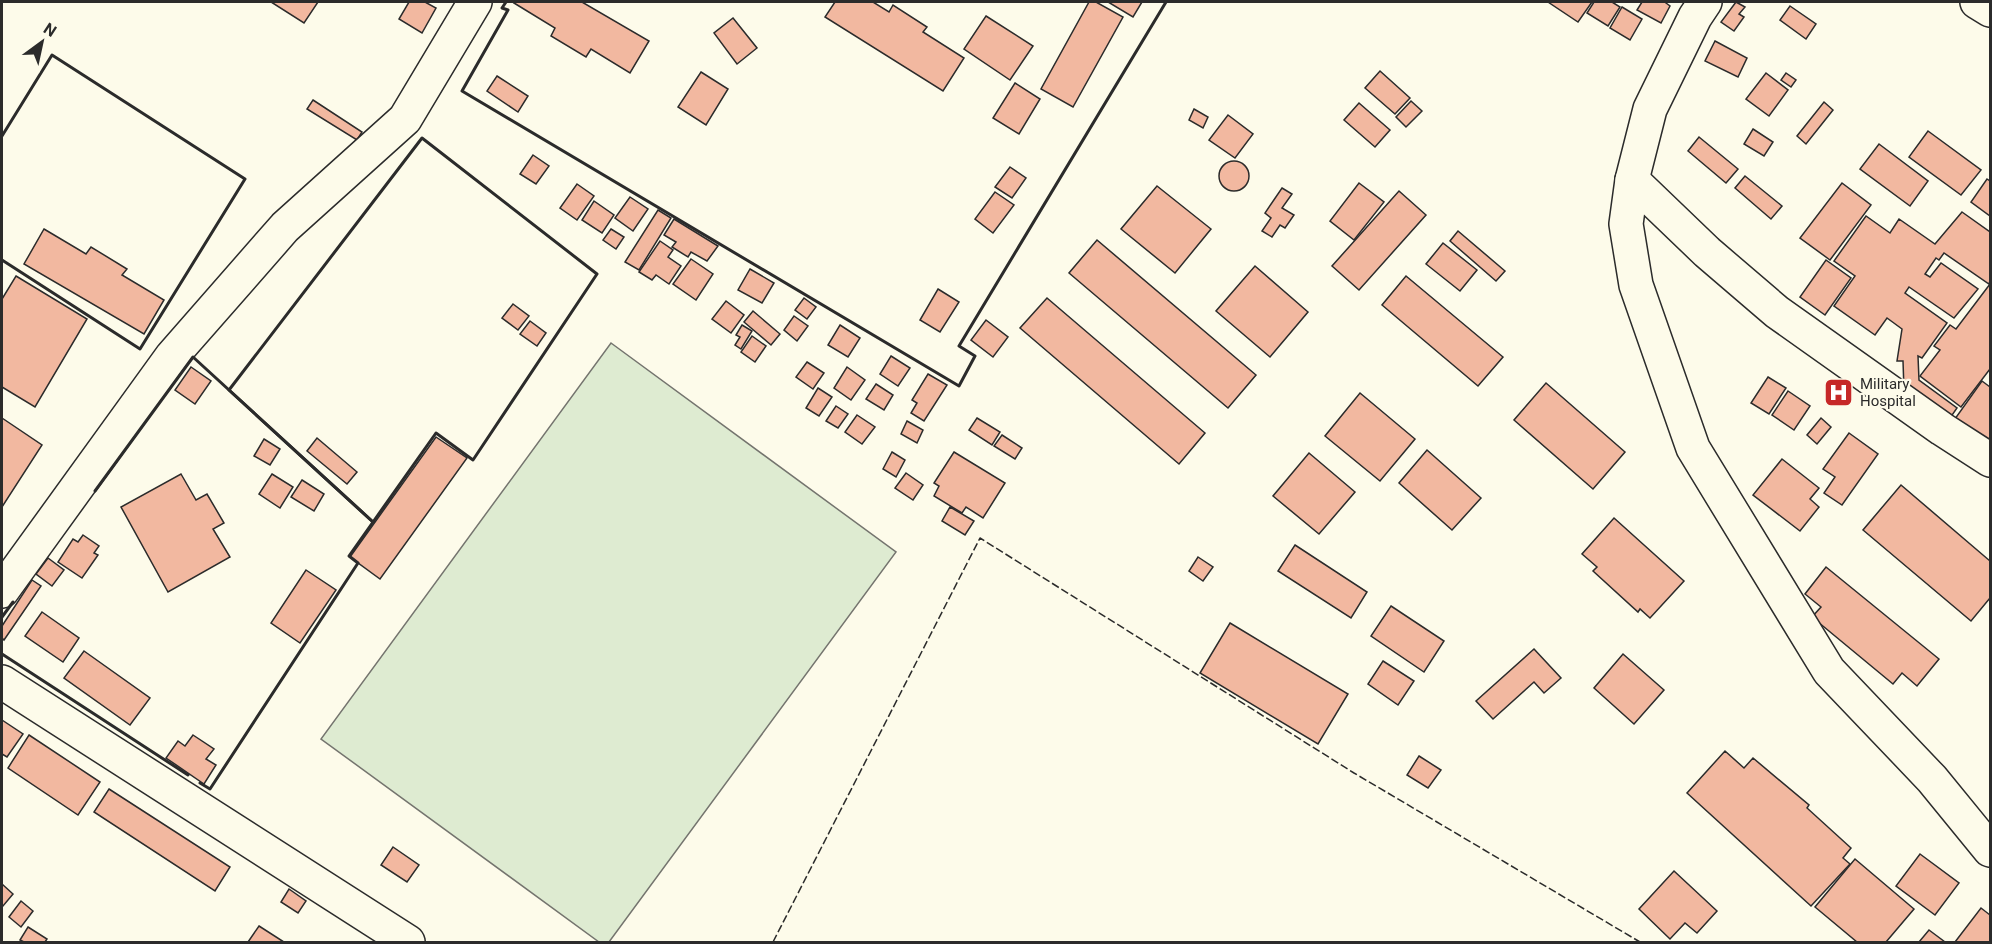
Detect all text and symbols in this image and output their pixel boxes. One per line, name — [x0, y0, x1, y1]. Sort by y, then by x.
north arrow — [12, 12, 72, 72]
text: N — [40, 19, 60, 41]
place label: Military Hospital — [1860, 375, 1916, 410]
hospital icon: Military Hospital — [1823, 377, 1855, 409]

